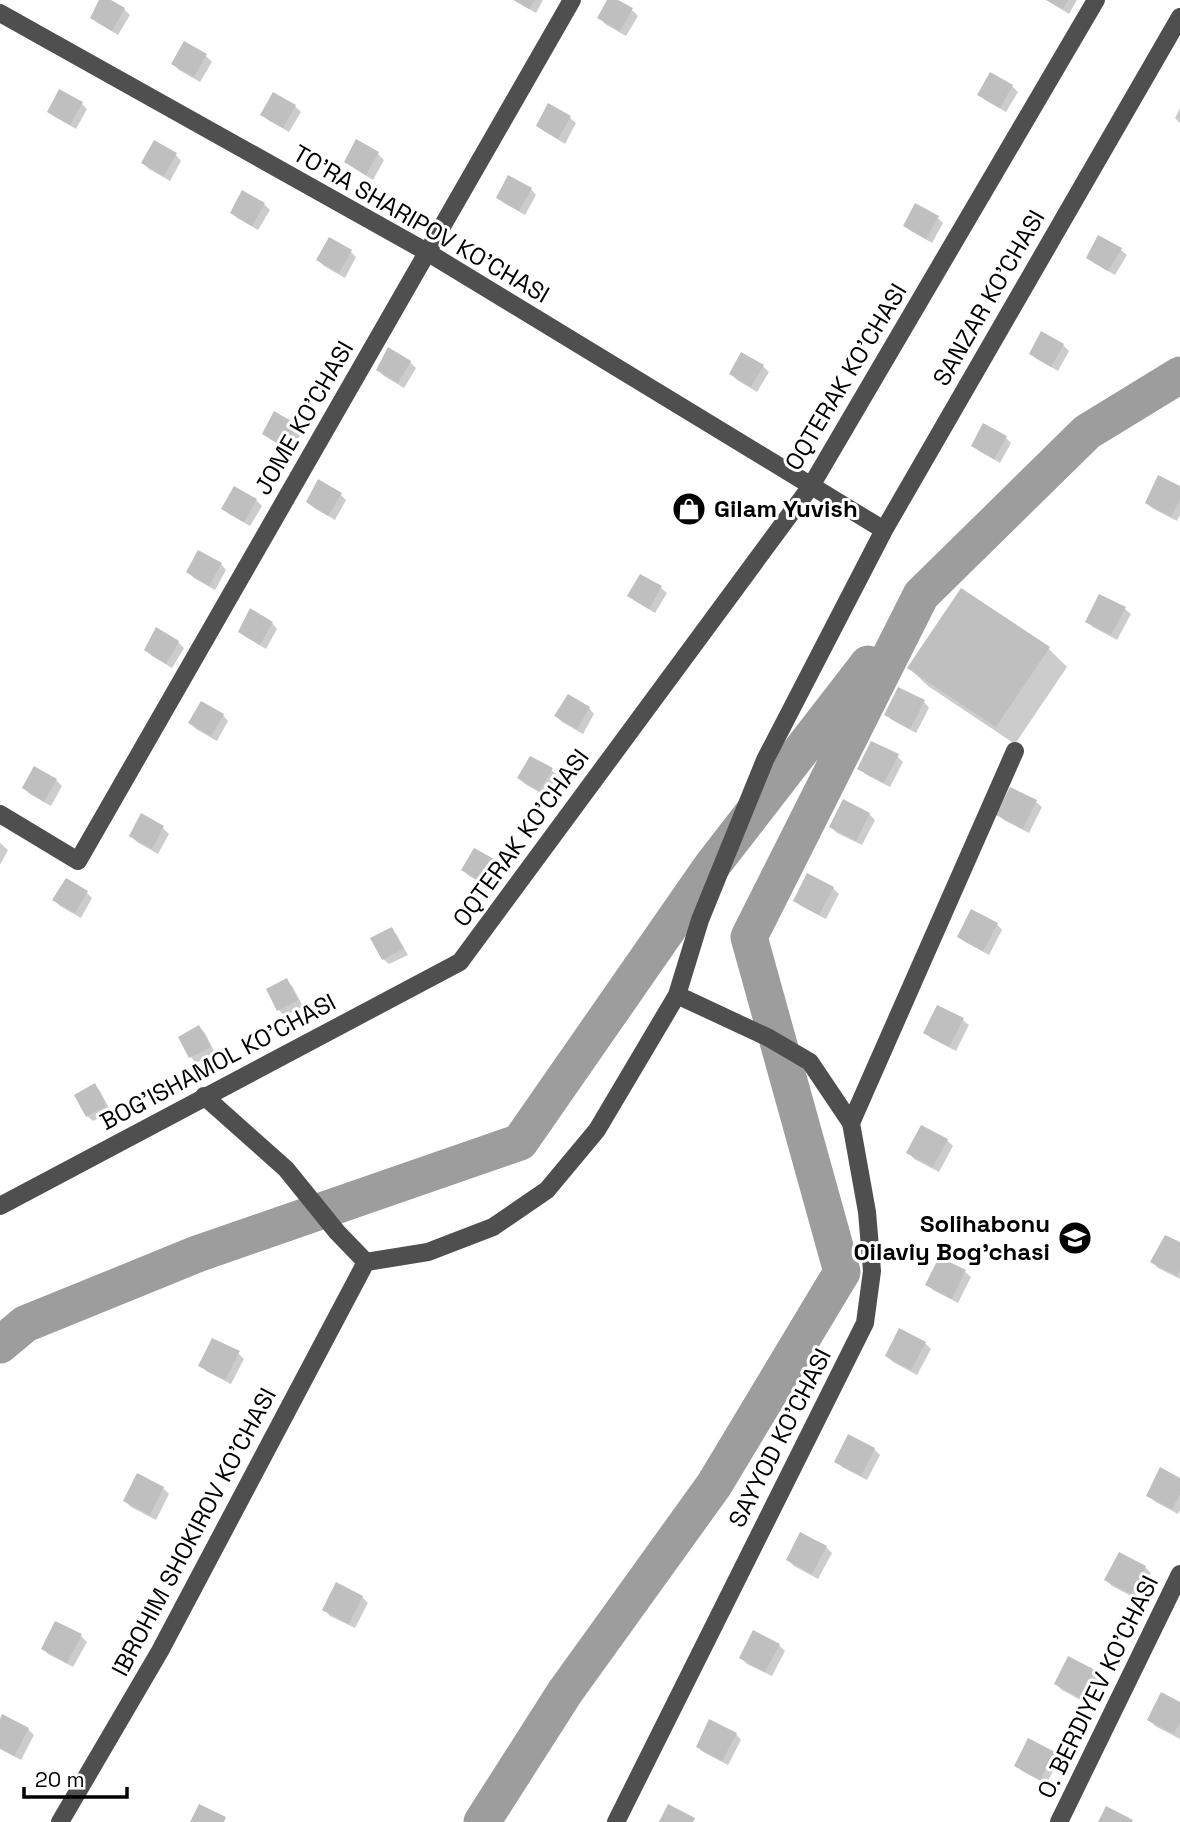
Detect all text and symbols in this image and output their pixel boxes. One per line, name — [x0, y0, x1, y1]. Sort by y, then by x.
street label: TO'RA SHARIPOV KO'CHASI — [287, 137, 555, 310]
street label: SANZAR KO'CHASI — [926, 204, 1052, 391]
street label: OQTERAK KO'CHASI — [778, 278, 914, 476]
street label: JOME KO'CHASI — [247, 335, 360, 500]
shop icon: Gilam Yuvish — [670, 490, 708, 528]
place label: Gilam Yuvish — [714, 493, 858, 524]
street label: OQTERAK KO'CHASI — [446, 743, 596, 933]
street label: BOG'ISHAMOL KO'CHASI — [95, 986, 341, 1137]
place label: Solihabonu Oilaviy Bog’chasi — [853, 1208, 1050, 1267]
school or university icon: Solihabonu Oilaviy Bog’chasi — [1056, 1219, 1094, 1257]
street label: SAYYOD KO'CHASI — [721, 1343, 838, 1532]
street label: IBROHIM SHOKIROV KO'CHASI — [104, 1382, 283, 1681]
street label: O. BERDIYEV KO'CHASI — [1030, 1570, 1165, 1803]
scale bar — [24, 1756, 128, 1800]
text: 20 m — [35, 1766, 85, 1793]

